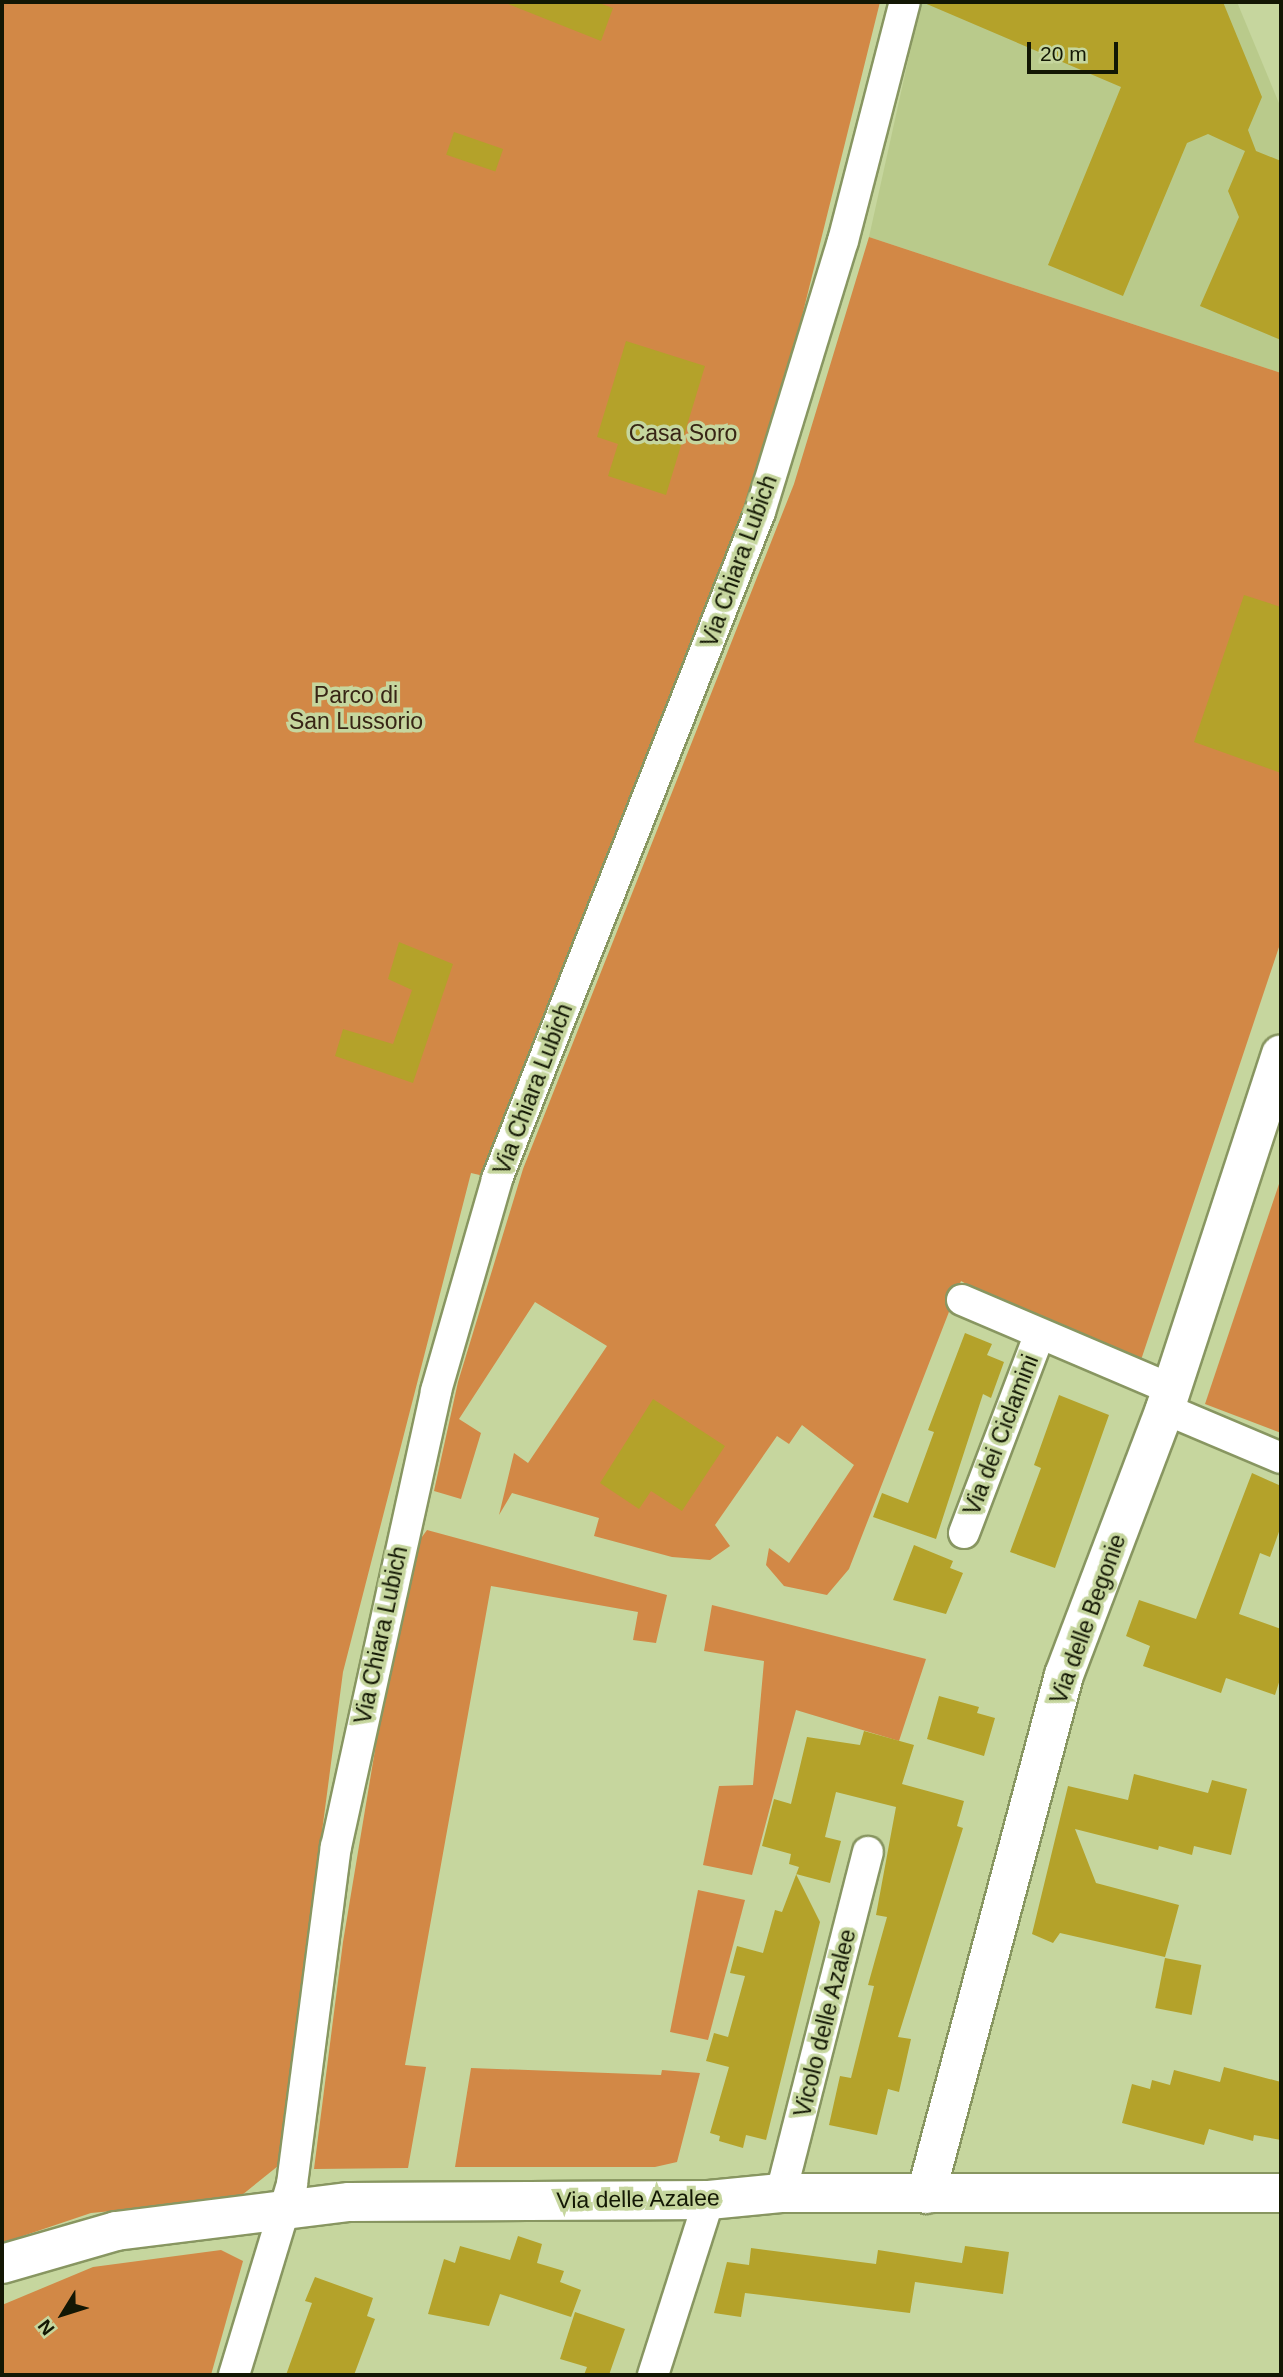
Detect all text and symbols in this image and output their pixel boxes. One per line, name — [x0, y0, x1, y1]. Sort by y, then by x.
scale bar — [1031, 28, 1122, 72]
text: 20 m — [1040, 42, 1087, 65]
park label: Casa Soro — [629, 419, 737, 447]
street label: Via Chiara Lubich — [695, 471, 783, 651]
park label: Parco di San Lussorio — [289, 681, 423, 735]
street label: Via Chiara Lubich — [488, 1000, 578, 1178]
street label: Via dei Ciclamini — [958, 1351, 1044, 1519]
street label: Via delle Begonie — [1044, 1530, 1132, 1708]
street label: Via Chiara Lubich — [349, 1544, 413, 1726]
street label: Vicolo delle Azalee — [788, 1926, 862, 2120]
street label: Via delle Azalee — [556, 2184, 720, 2214]
north arrow — [28, 2279, 98, 2349]
text: N — [34, 2315, 59, 2339]

